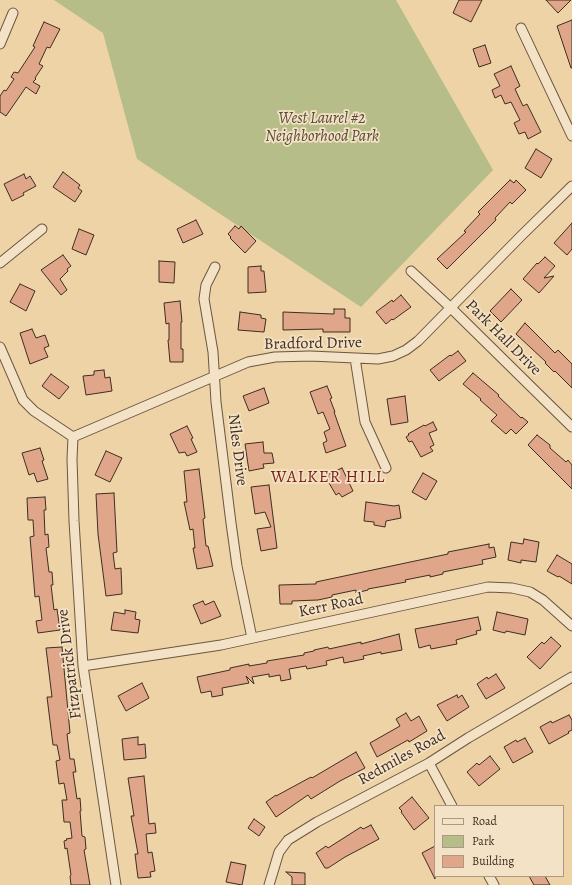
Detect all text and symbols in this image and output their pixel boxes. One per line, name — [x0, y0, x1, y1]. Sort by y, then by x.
park label: West Laurel #2 Neighborhood Park — [265, 109, 379, 147]
street label: Park Hall Drive — [461, 296, 545, 380]
street label: Bradford Drive — [264, 334, 362, 354]
street label: Niles Drive — [223, 413, 251, 487]
district label: WALKER HILL — [271, 468, 385, 488]
street label: Kerr Road — [297, 590, 365, 622]
street label: Fitzpatrick Drive — [54, 608, 86, 720]
street label: Redmiles Road — [355, 726, 449, 790]
legend — [434, 805, 564, 877]
text: Road — [472, 813, 497, 829]
text: Park — [472, 833, 495, 849]
text: Building — [472, 853, 514, 869]

